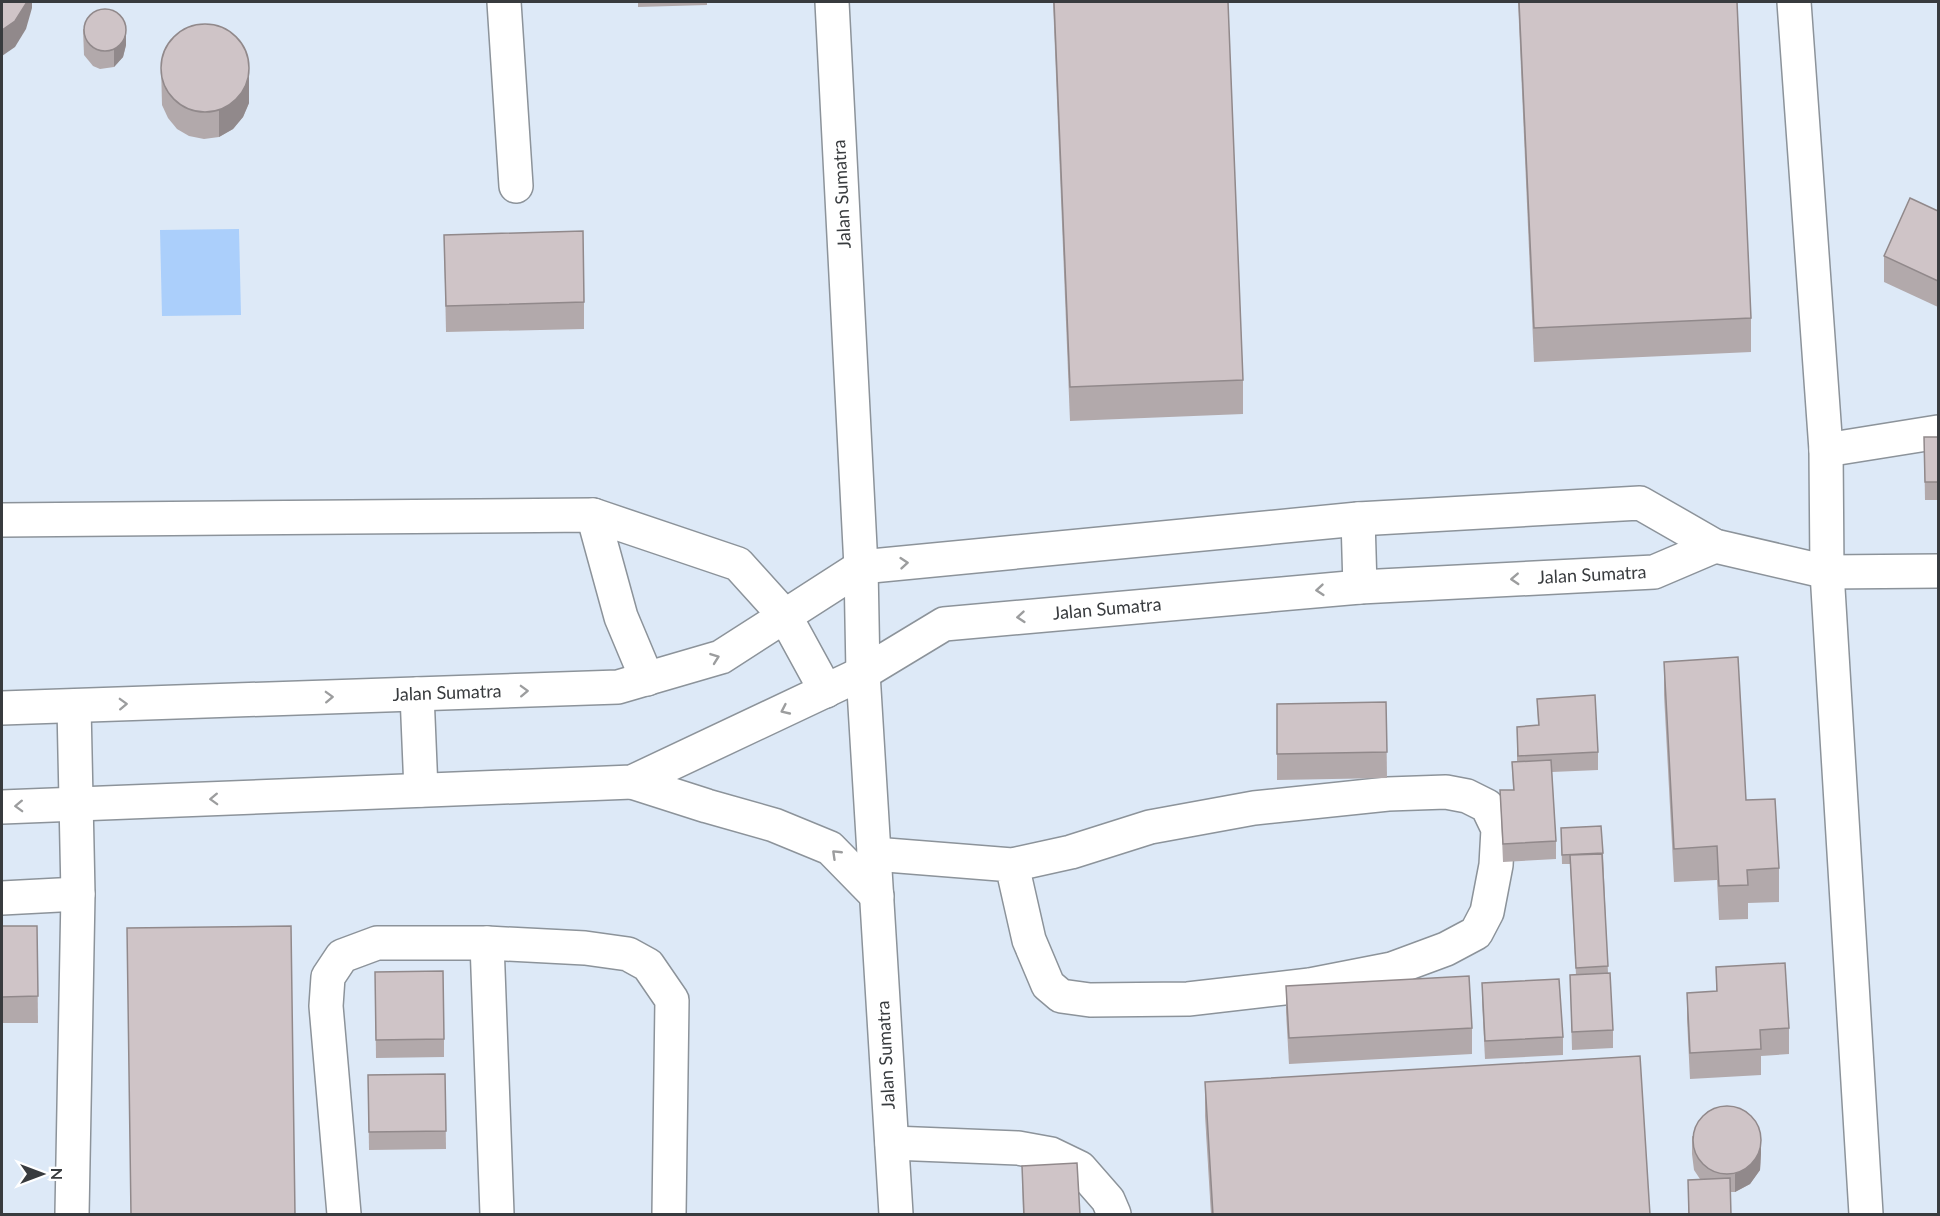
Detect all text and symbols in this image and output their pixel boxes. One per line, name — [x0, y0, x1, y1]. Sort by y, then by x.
street label: Jalan Sumatra — [827, 139, 855, 249]
one-way arrow — [900, 557, 909, 570]
street label: Jalan Sumatra — [1537, 560, 1647, 588]
one-way arrow — [1510, 572, 1519, 585]
one-way arrow — [1315, 583, 1324, 596]
street label: Jalan Sumatra — [1052, 592, 1162, 624]
one-way arrow — [1016, 610, 1026, 623]
one-way arrow — [709, 653, 720, 666]
street label: Jalan Sumatra — [392, 679, 502, 705]
one-way arrow — [520, 684, 529, 697]
one-way arrow — [325, 691, 334, 704]
one-way arrow — [118, 698, 127, 710]
one-way arrow — [781, 702, 792, 714]
one-way arrow — [210, 793, 219, 806]
one-way arrow — [15, 800, 24, 813]
one-way arrow — [832, 851, 843, 862]
street label: Jalan Sumatra — [871, 1000, 899, 1110]
north arrow — [12, 1144, 72, 1204]
text: N — [48, 1168, 67, 1180]

